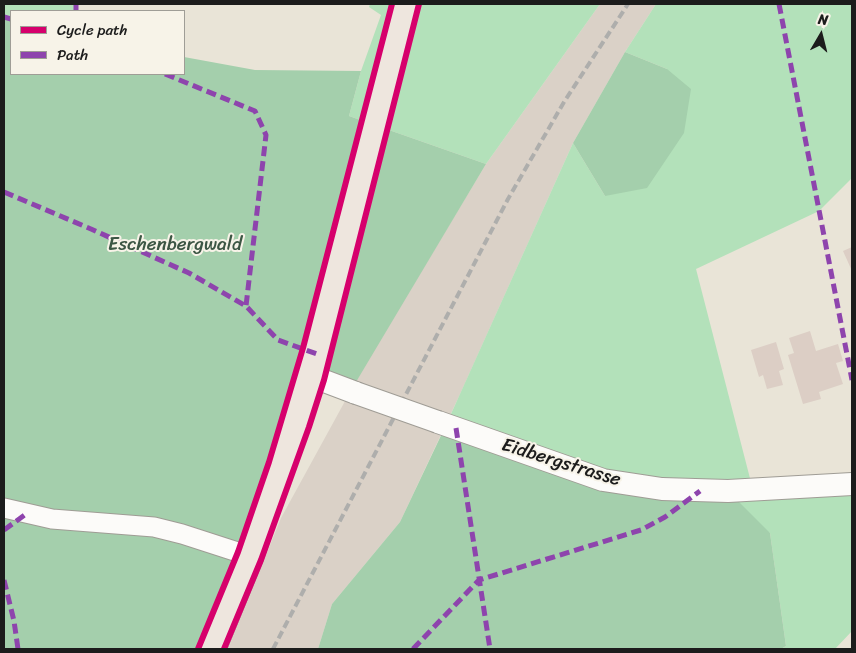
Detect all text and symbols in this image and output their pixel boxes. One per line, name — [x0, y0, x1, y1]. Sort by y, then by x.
text: N — [817, 7, 830, 33]
legend — [10, 10, 185, 75]
north arrow — [796, 10, 846, 60]
text: Cycle path — [57, 17, 127, 43]
text: Path — [57, 42, 88, 68]
park label: Eschenbergwald — [108, 234, 242, 256]
street label: Eidbergstrasse — [499, 434, 623, 492]

